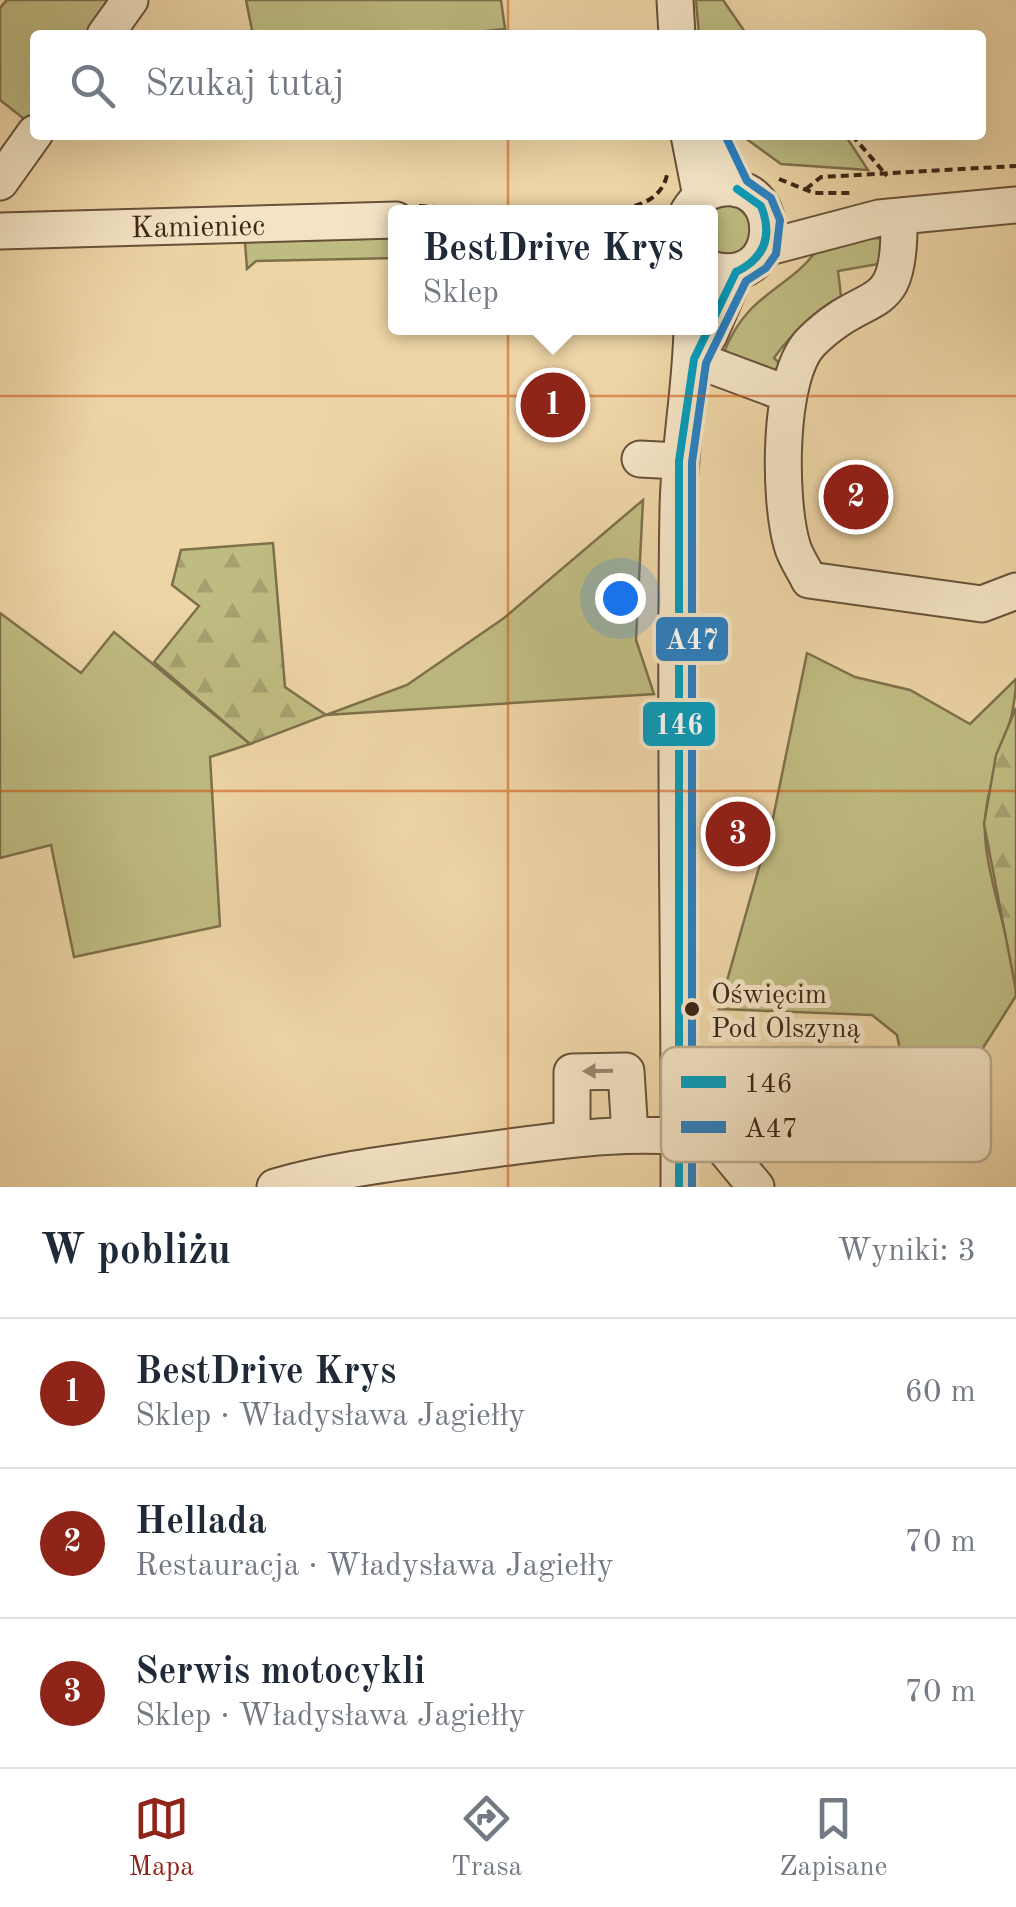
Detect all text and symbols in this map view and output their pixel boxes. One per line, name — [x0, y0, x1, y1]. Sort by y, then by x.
search box — [30, 30, 986, 140]
icon: search — [65, 58, 120, 113]
text: Szukaj tutaj — [145, 66, 345, 104]
popup — [388, 205, 718, 335]
street label: Kamieniec — [131, 212, 265, 244]
text: BestDrive Krys — [422, 231, 684, 269]
text: Sklep — [422, 278, 499, 310]
pin: 1 — [520, 368, 586, 442]
pin: 2 — [824, 460, 888, 534]
your location — [595, 573, 646, 624]
line badge: A47 — [654, 615, 730, 663]
text: A47 — [665, 628, 719, 656]
line badge: 146 — [641, 700, 717, 748]
text: 146 — [655, 713, 703, 741]
pin: 3 — [706, 796, 770, 872]
place label: Oświęcim Pod Olszyną — [711, 982, 861, 1044]
marker: Oświęcim Pod Olszyną — [682, 999, 702, 1019]
legend — [661, 1047, 991, 1162]
one-way arrow — [581, 1063, 613, 1079]
text: 146 — [744, 1071, 793, 1099]
text: A47 — [744, 1116, 798, 1144]
text: W pobliżu — [40, 1231, 231, 1273]
text: Wyniki: 3 — [837, 1236, 976, 1268]
text: BestDrive Krys — [135, 1354, 396, 1392]
text: 1 — [63, 1377, 82, 1409]
text: 60 m — [905, 1377, 976, 1409]
text: Sklep · Władysława Jagiełły — [135, 1401, 525, 1433]
text: Hellada — [135, 1504, 267, 1542]
text: 2 — [63, 1527, 82, 1559]
text: 70 m — [905, 1527, 976, 1559]
text: Restauracja · Władysława Jagiełły — [135, 1551, 614, 1583]
text: Serwis motocykli — [135, 1654, 425, 1692]
text: 3 — [63, 1677, 82, 1709]
text: 70 m — [905, 1677, 976, 1709]
text: Sklep · Władysława Jagiełły — [135, 1701, 525, 1733]
tab: Mapa — [128, 1791, 194, 1886]
tab: Trasa — [451, 1791, 522, 1886]
tab: Zapisane — [779, 1791, 888, 1886]

